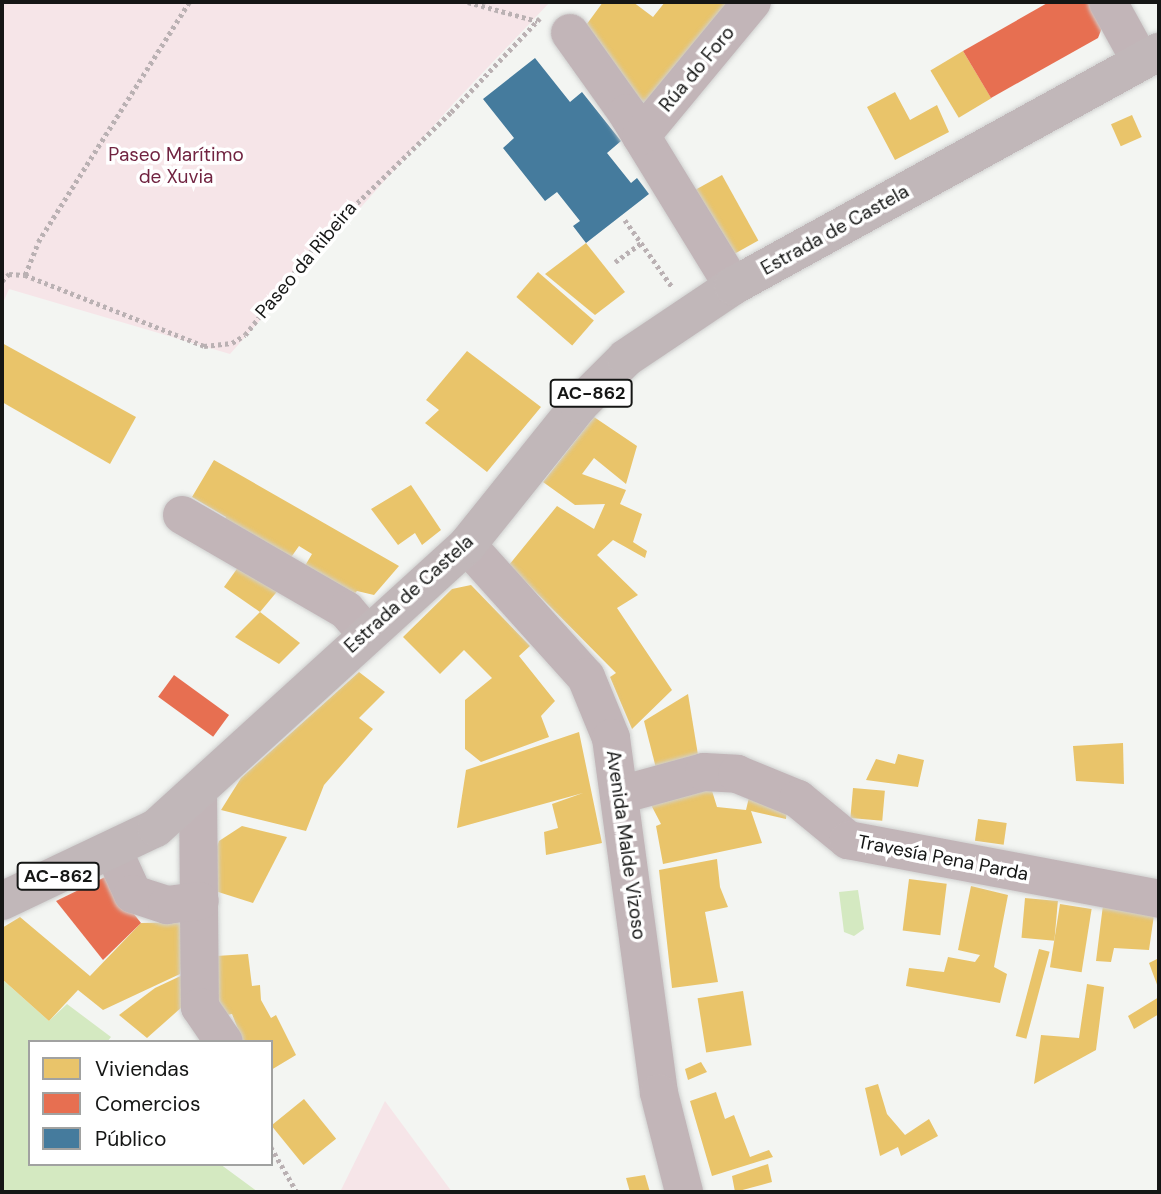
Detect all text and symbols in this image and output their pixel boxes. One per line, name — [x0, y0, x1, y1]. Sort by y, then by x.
street label: Rúa do Foro — [655, 22, 739, 116]
park label: Paseo Marítimo de Xuvia — [108, 144, 244, 188]
street label: Estrada de Castela — [757, 180, 913, 280]
street label: Paseo da Ribeira — [251, 197, 361, 323]
road number: AC-862 — [549, 379, 633, 408]
street label: Estrada de Castela — [340, 530, 478, 658]
street label: Avenida Malde Vizoso — [601, 749, 651, 941]
street label: Travesía Pena Parda — [856, 830, 1030, 886]
road number: AC-862 — [16, 862, 100, 890]
legend — [28, 1040, 273, 1166]
text: Viviendas — [95, 1055, 189, 1083]
text: Comercios — [95, 1090, 201, 1118]
text: Público — [95, 1125, 167, 1153]

